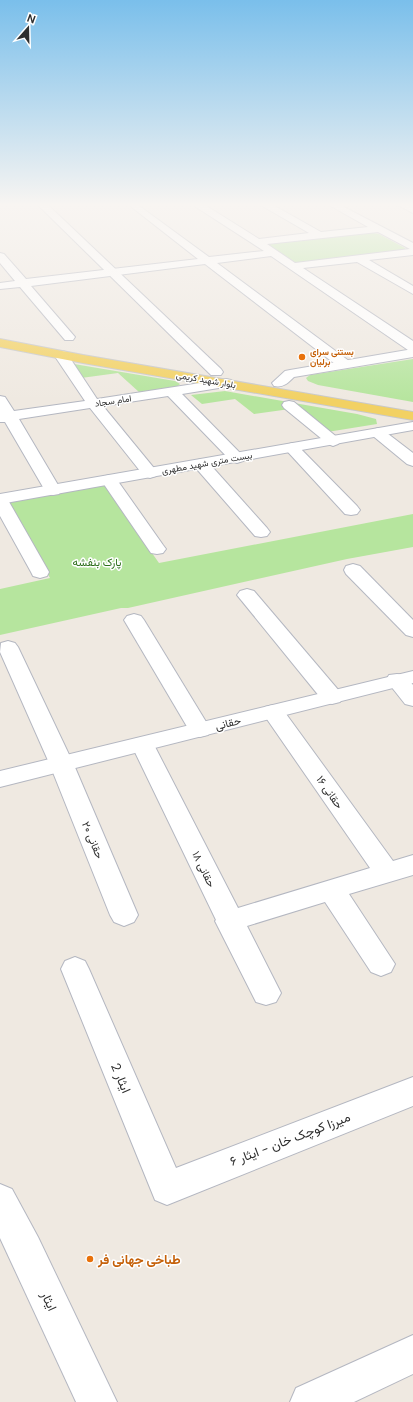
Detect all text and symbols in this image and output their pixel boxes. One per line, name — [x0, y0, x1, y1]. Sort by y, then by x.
north arrow — [8, 8, 48, 48]
text: N — [25, 11, 38, 27]
place label: بستنی سرای برلیان — [310, 346, 354, 368]
marker: بستنی سرای برلیان — [297, 352, 307, 362]
street label: بلوار شهید کریمی — [175, 369, 237, 391]
street label: امام سجاد — [94, 392, 132, 410]
street label: بیست متری شهید مطهری — [161, 449, 254, 477]
park label: پارک بنفشه — [72, 555, 122, 570]
street label: حقانی — [214, 713, 242, 733]
street label: حقانی ۱۶ — [314, 773, 346, 811]
street label: حقانی ۲۰ — [79, 819, 107, 861]
street label: حقانی ۱۸ — [189, 849, 219, 889]
street label: ایثار 2 — [107, 1060, 135, 1096]
street label: میرزا کوچک خان - ایثار ۶ — [227, 1108, 353, 1171]
place label: طباخی جهانی فر — [97, 1251, 181, 1268]
marker: طباخی جهانی فر — [85, 1254, 95, 1264]
street label: ایثار — [37, 1287, 61, 1314]

